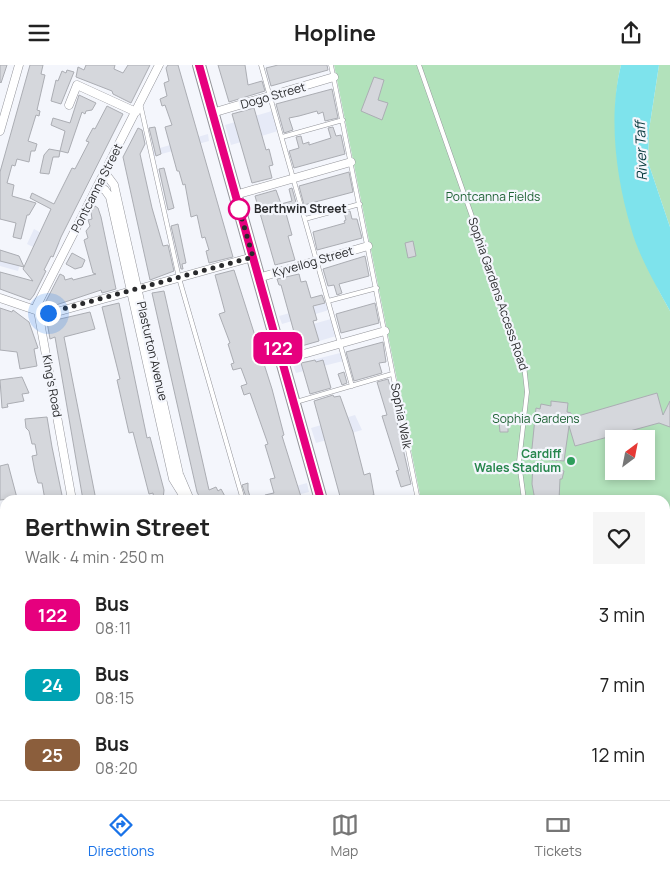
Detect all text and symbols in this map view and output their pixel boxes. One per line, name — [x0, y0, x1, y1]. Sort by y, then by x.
text: Hopline — [294, 18, 376, 48]
icon: menu — [25, 19, 53, 47]
icon: share — [617, 19, 645, 47]
street label: Dogo Street — [238, 78, 308, 113]
water label: River Taff — [630, 118, 651, 181]
street label: Pontcanna Street — [67, 140, 126, 235]
park label: Pontcanna Fields — [446, 188, 540, 205]
marker: Berthwin Street — [228, 198, 250, 220]
place label: Berthwin Street — [254, 200, 347, 217]
street label: Sophia Gardens Access Road — [464, 215, 533, 373]
street label: Kyveilog Street — [271, 242, 355, 281]
street label: Plasturton Avenue — [133, 299, 172, 402]
your location — [36, 301, 61, 326]
line badge: 122 — [249, 332, 307, 364]
text: 122 — [263, 336, 293, 360]
street label: King's Road — [39, 353, 66, 418]
street label: Sophia Walk — [387, 382, 416, 451]
park label: Sophia Gardens — [492, 410, 580, 427]
north arrow — [605, 430, 655, 480]
map controls — [605, 430, 655, 480]
place label: Cardiff Wales Stadium — [474, 445, 561, 476]
marker: Cardiff Wales Stadium — [565, 455, 577, 467]
text: Berthwin Street — [25, 510, 210, 543]
button: heart — [593, 512, 645, 564]
text: Walk · 4 min · 250 m — [25, 546, 164, 568]
text: Bus — [95, 591, 129, 617]
text: 3 min — [599, 602, 645, 628]
text: 122 — [38, 603, 67, 627]
text: 08:11 — [95, 617, 131, 639]
text: Bus — [95, 661, 129, 687]
text: 7 min — [600, 672, 645, 698]
text: 24 — [42, 673, 63, 697]
text: 08:15 — [95, 687, 134, 709]
text: Bus — [95, 731, 129, 757]
text: 12 min — [591, 742, 645, 768]
text: 25 — [42, 743, 63, 767]
text: 08:20 — [95, 757, 138, 779]
tab: Directions — [88, 811, 154, 860]
tab: Map — [331, 811, 359, 860]
tab: Tickets — [535, 811, 582, 860]

